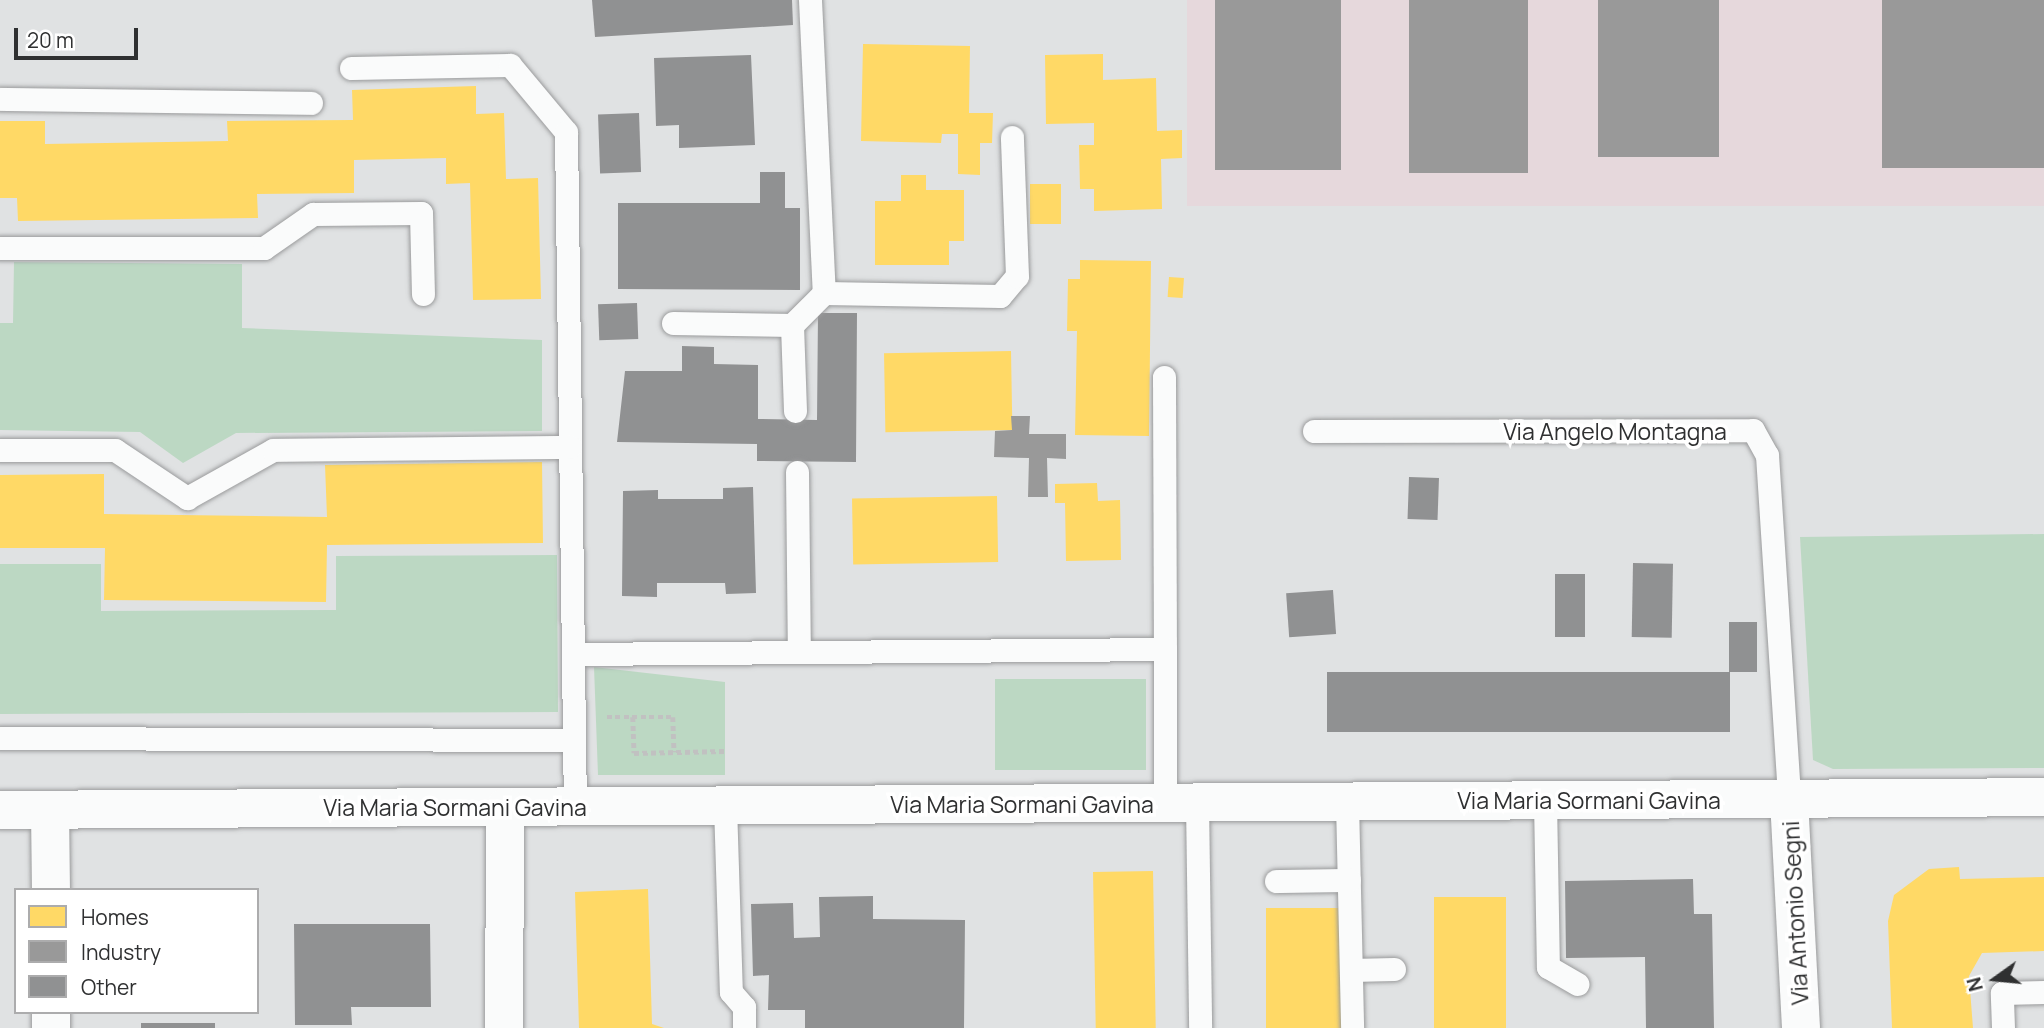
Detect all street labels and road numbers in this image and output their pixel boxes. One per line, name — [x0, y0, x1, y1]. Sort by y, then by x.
street label: Via Angelo Montagna — [1503, 417, 1727, 445]
street label: Via Maria Sormani Gavina — [1457, 786, 1721, 814]
street label: Via Maria Sormani Gavina — [890, 790, 1154, 818]
street label: Via Maria Sormani Gavina — [323, 793, 587, 821]
street label: Via Antonio Segni — [1776, 820, 1814, 1006]

